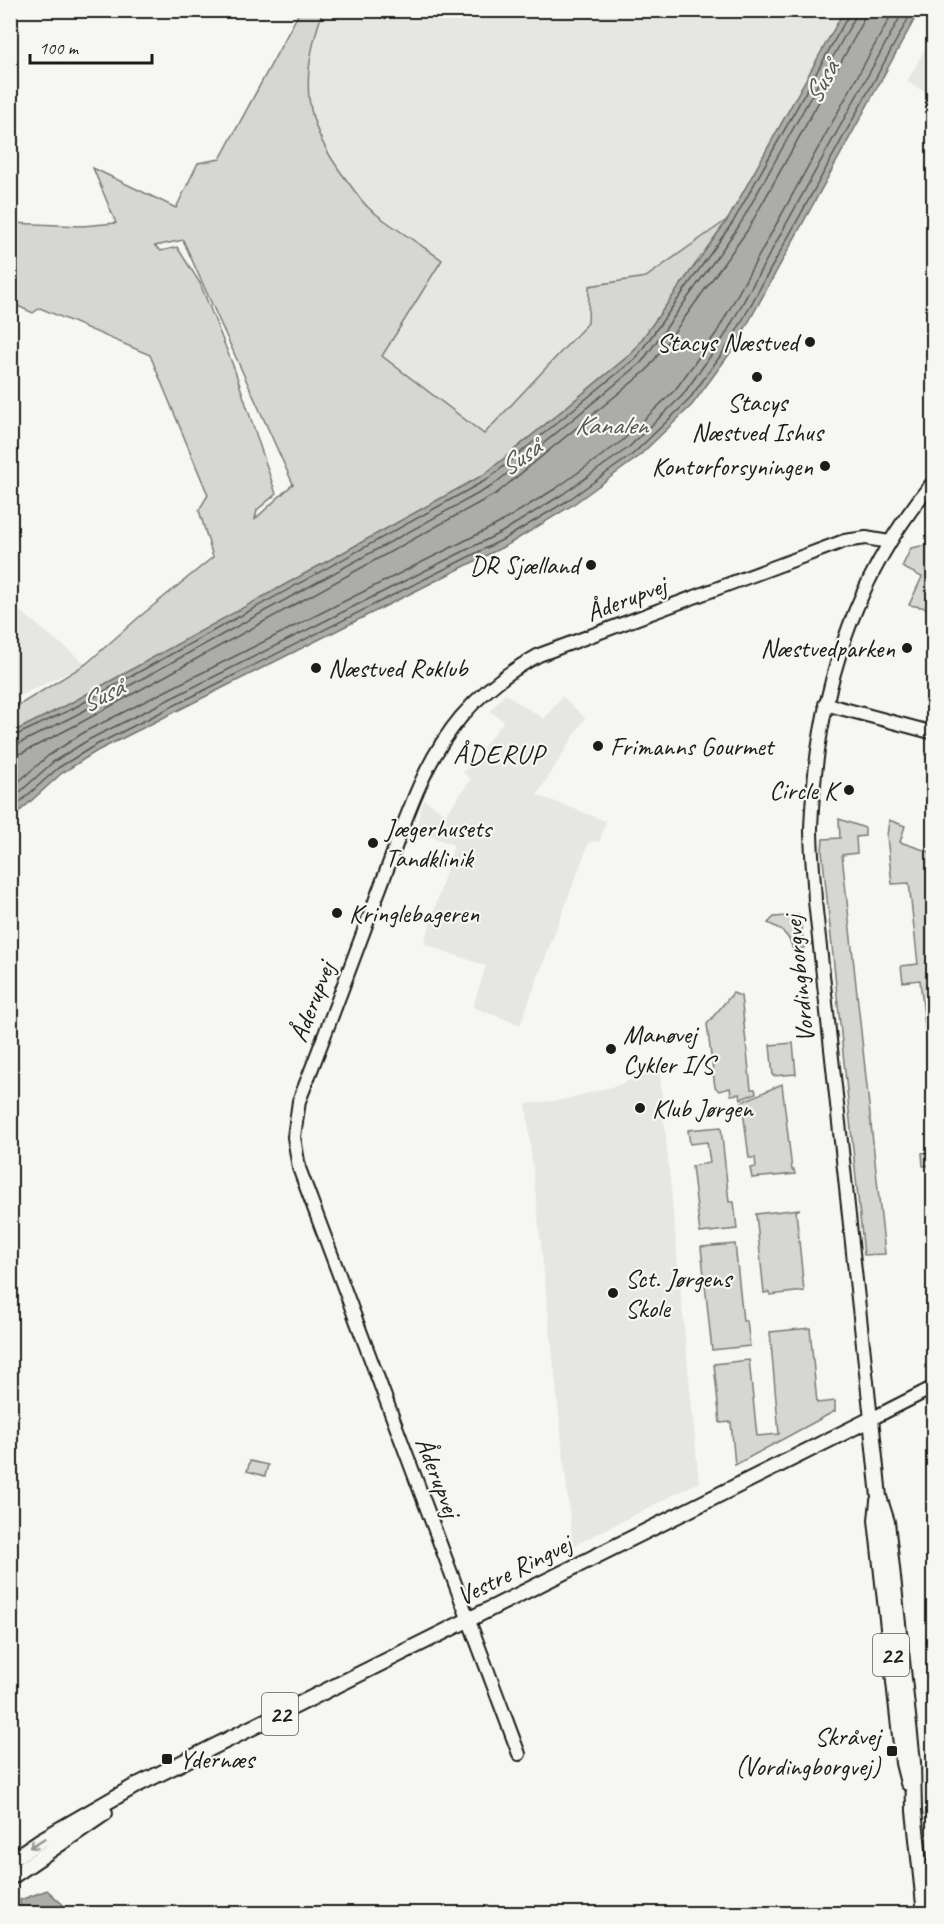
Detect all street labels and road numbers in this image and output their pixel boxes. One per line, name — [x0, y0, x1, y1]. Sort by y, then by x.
street label: Åderupvej — [581, 567, 674, 629]
street label: Vordingborgvej — [776, 911, 822, 1044]
street label: Åderupvej — [282, 954, 344, 1047]
street label: Åderupvej — [408, 1432, 470, 1525]
street label: Vestre Ringvej — [451, 1526, 579, 1613]
road number: 22 — [873, 1634, 909, 1676]
road number: 22 — [262, 1693, 298, 1735]

